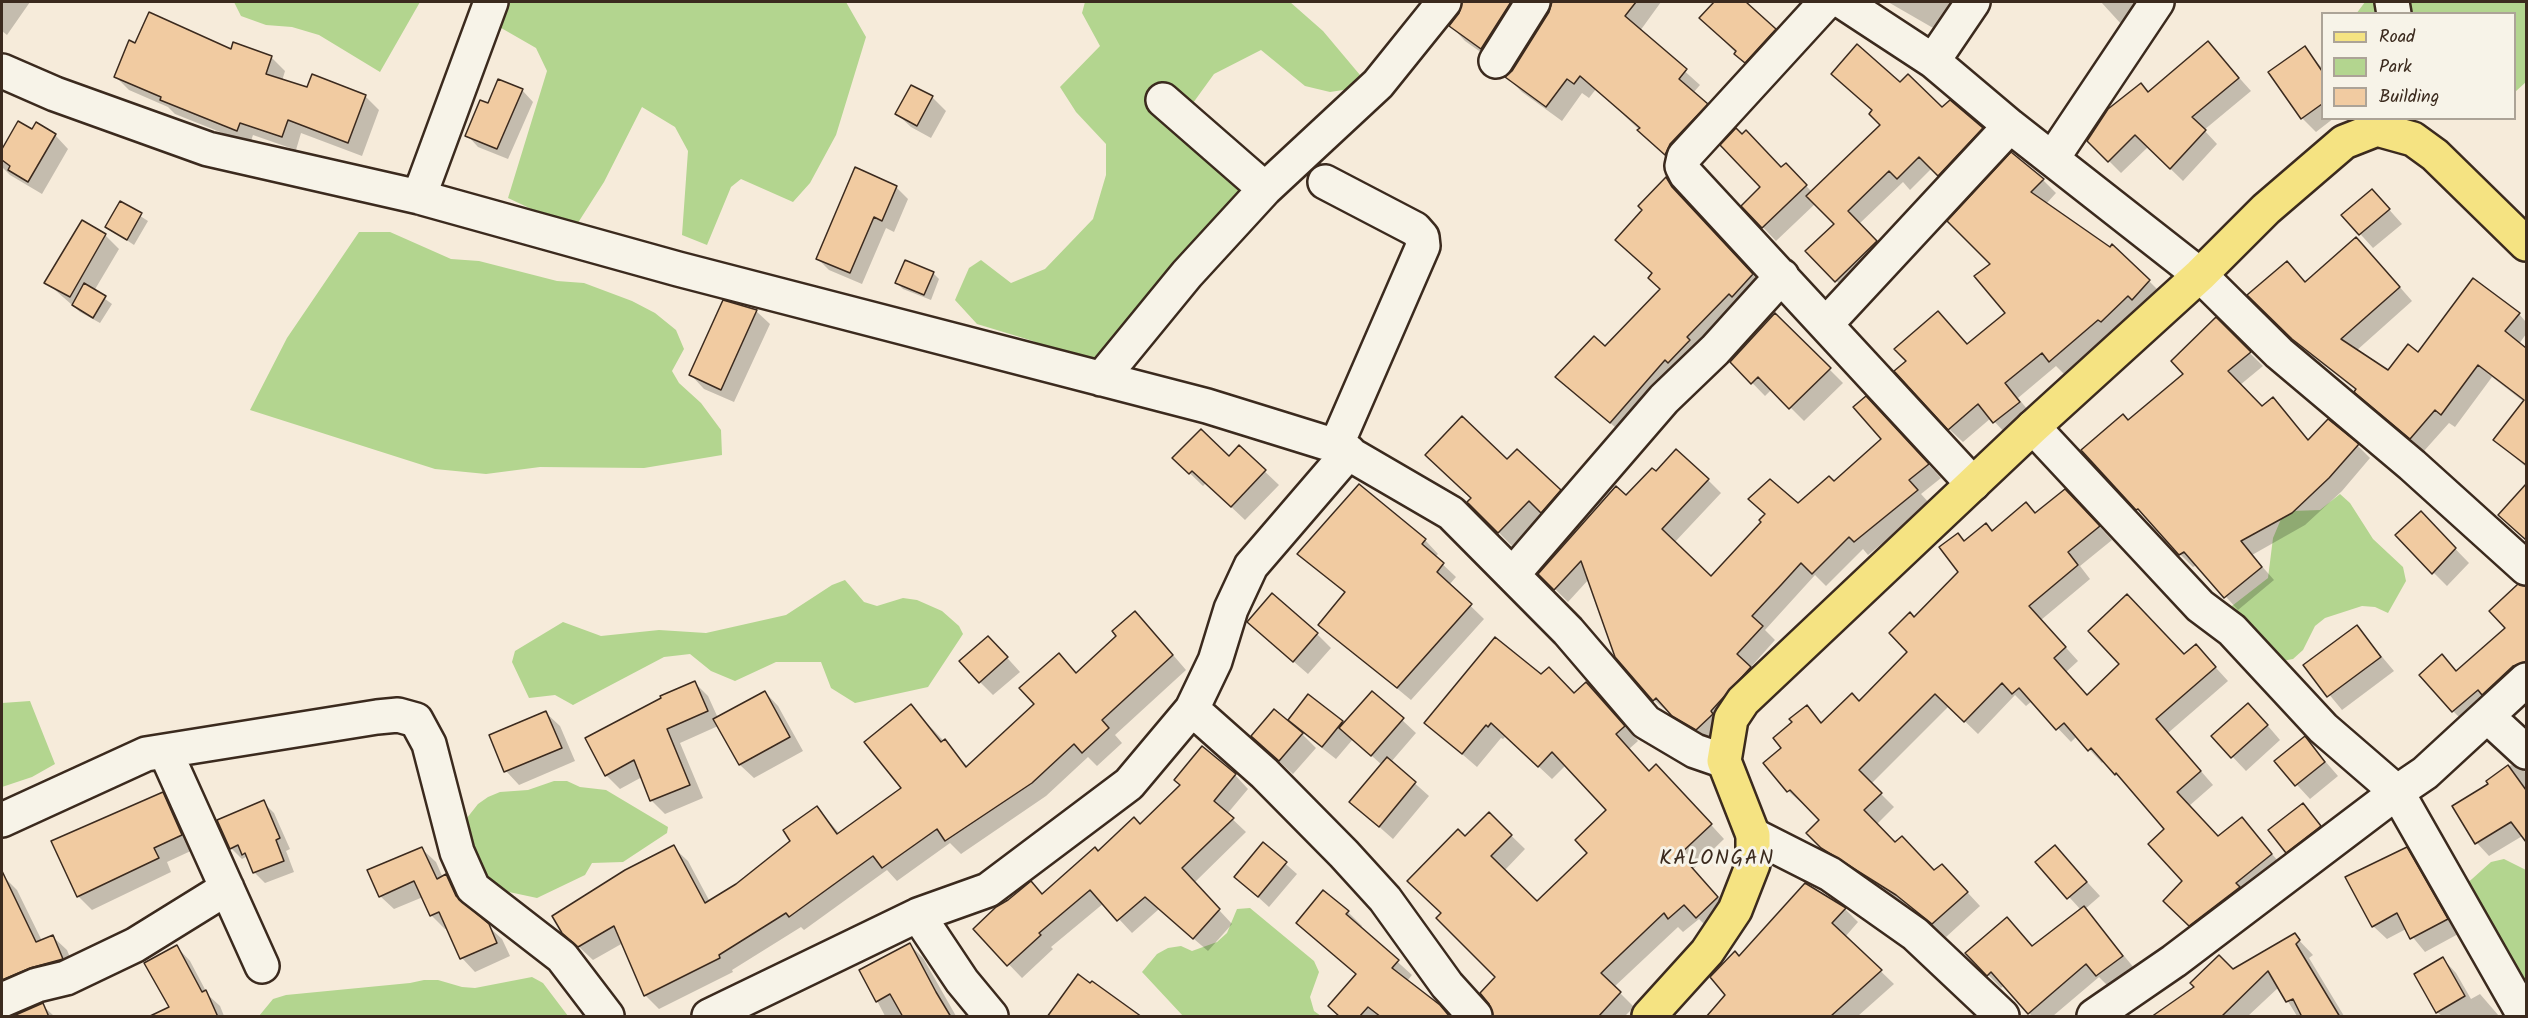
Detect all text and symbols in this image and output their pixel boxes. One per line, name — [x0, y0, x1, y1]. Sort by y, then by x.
legend — [2321, 12, 2516, 120]
text: Road — [2379, 23, 2415, 52]
text: Park — [2379, 53, 2412, 82]
text: Building — [2379, 83, 2439, 112]
district label: KALONGAN — [1659, 847, 1775, 873]

